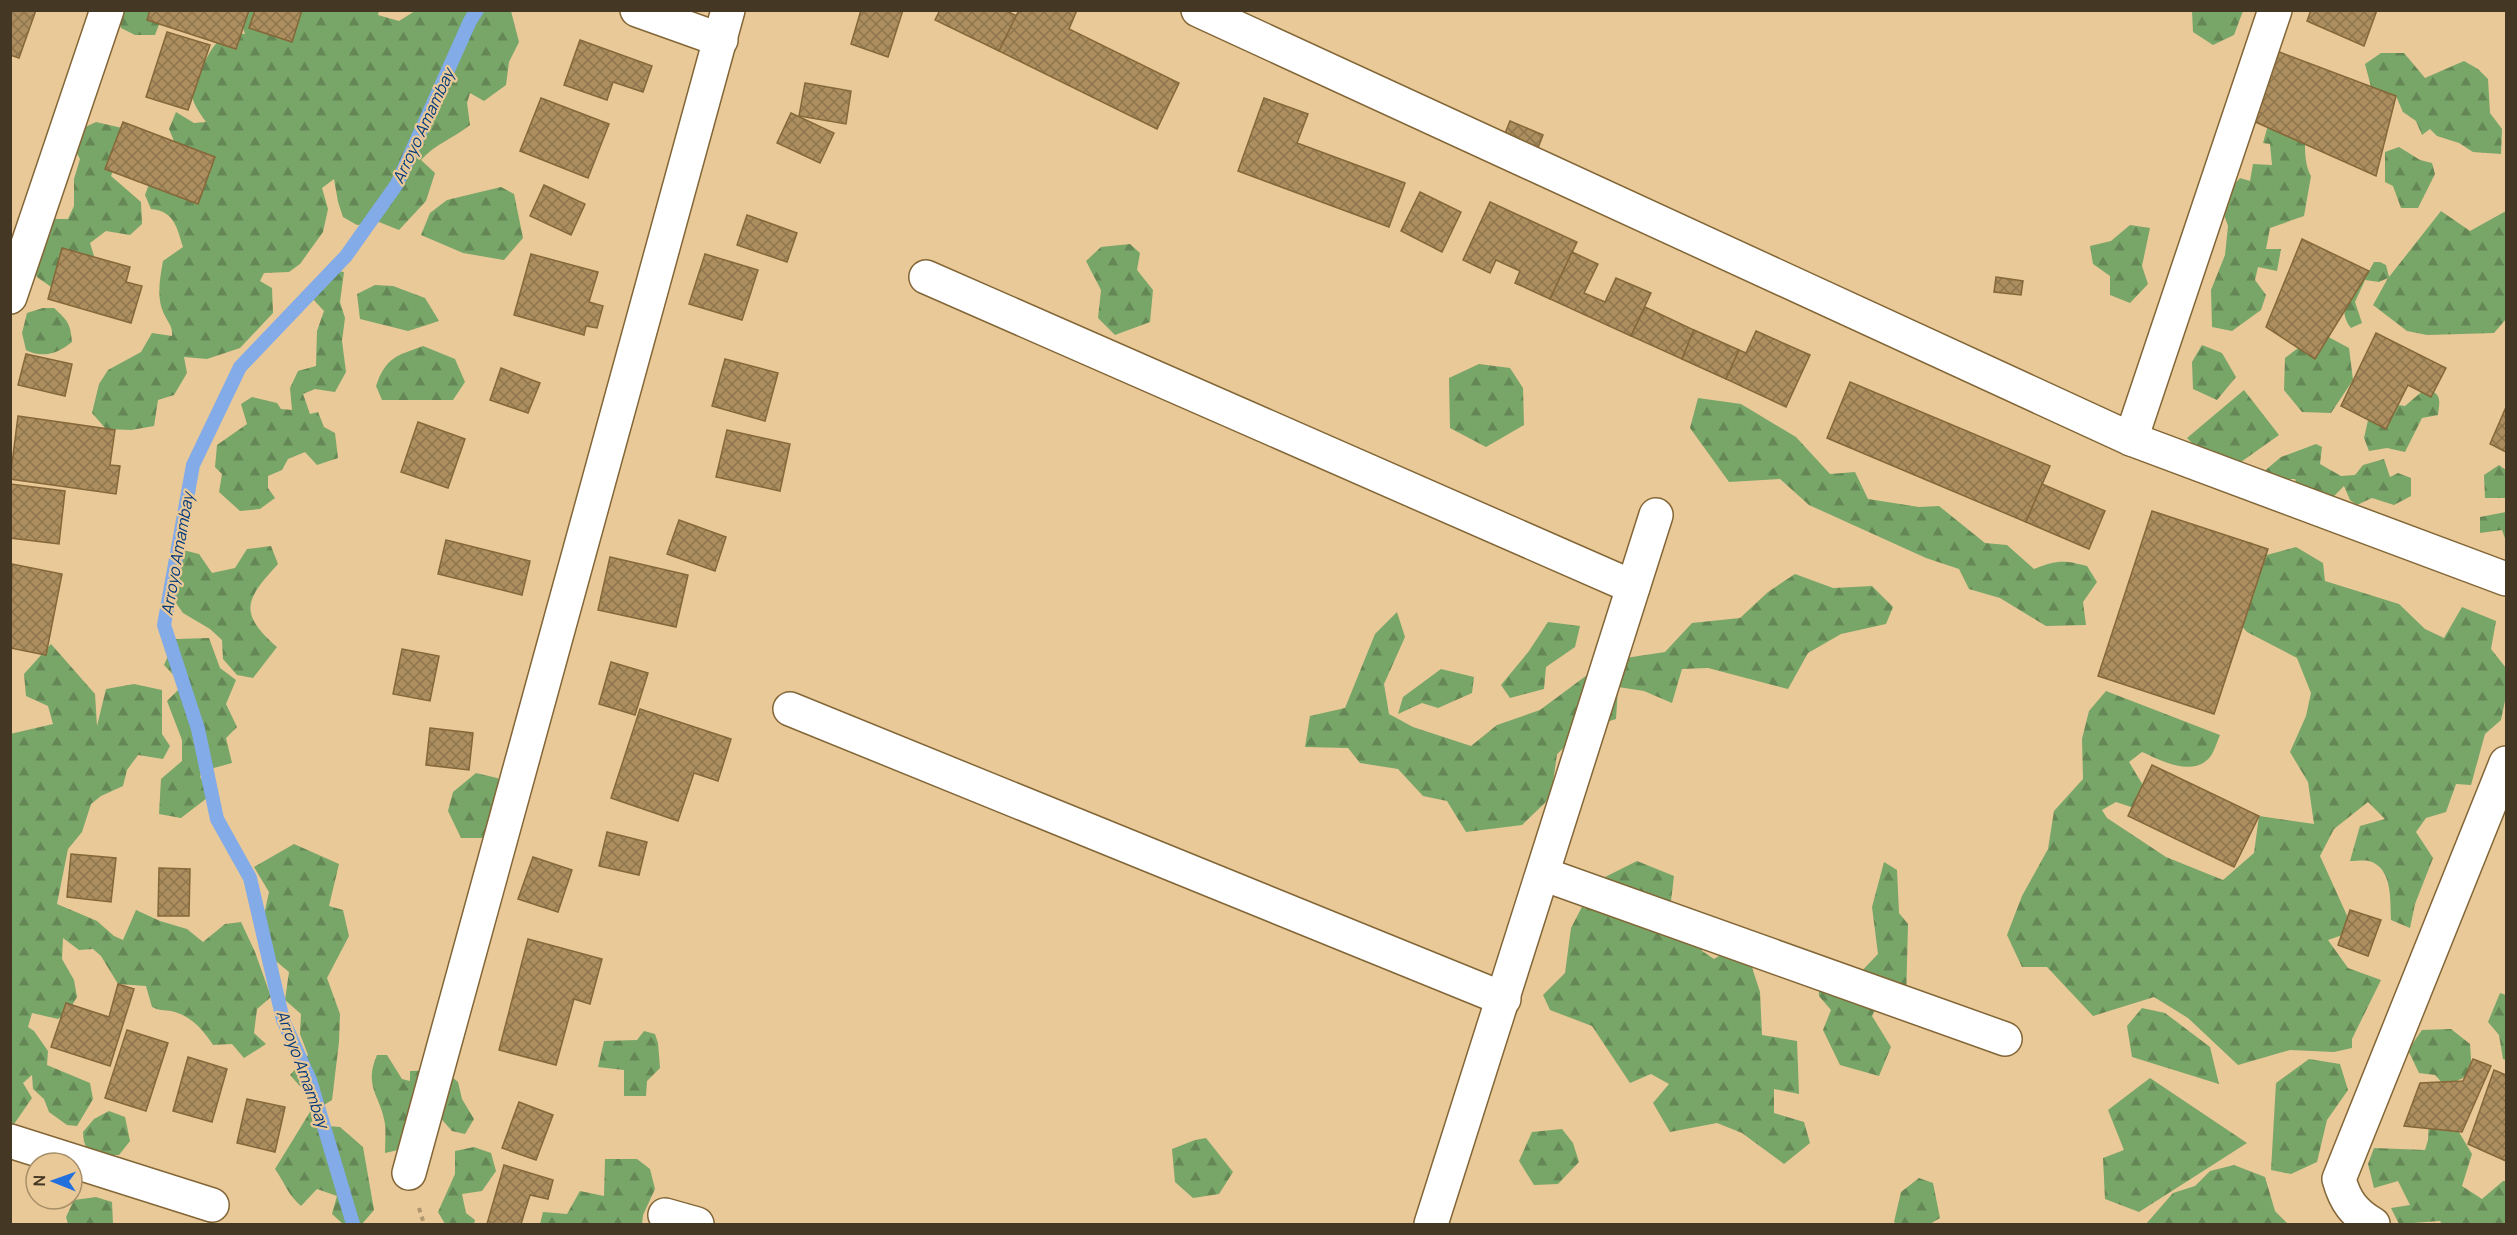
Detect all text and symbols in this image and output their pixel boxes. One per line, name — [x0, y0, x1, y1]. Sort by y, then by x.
water label: Arroyo Amambay — [387, 63, 460, 187]
water label: Arroyo Amambay — [155, 489, 199, 617]
water label: Arroyo Amambay — [271, 1007, 335, 1133]
north arrow — [24, 1151, 84, 1211]
text: N — [28, 1175, 50, 1187]

